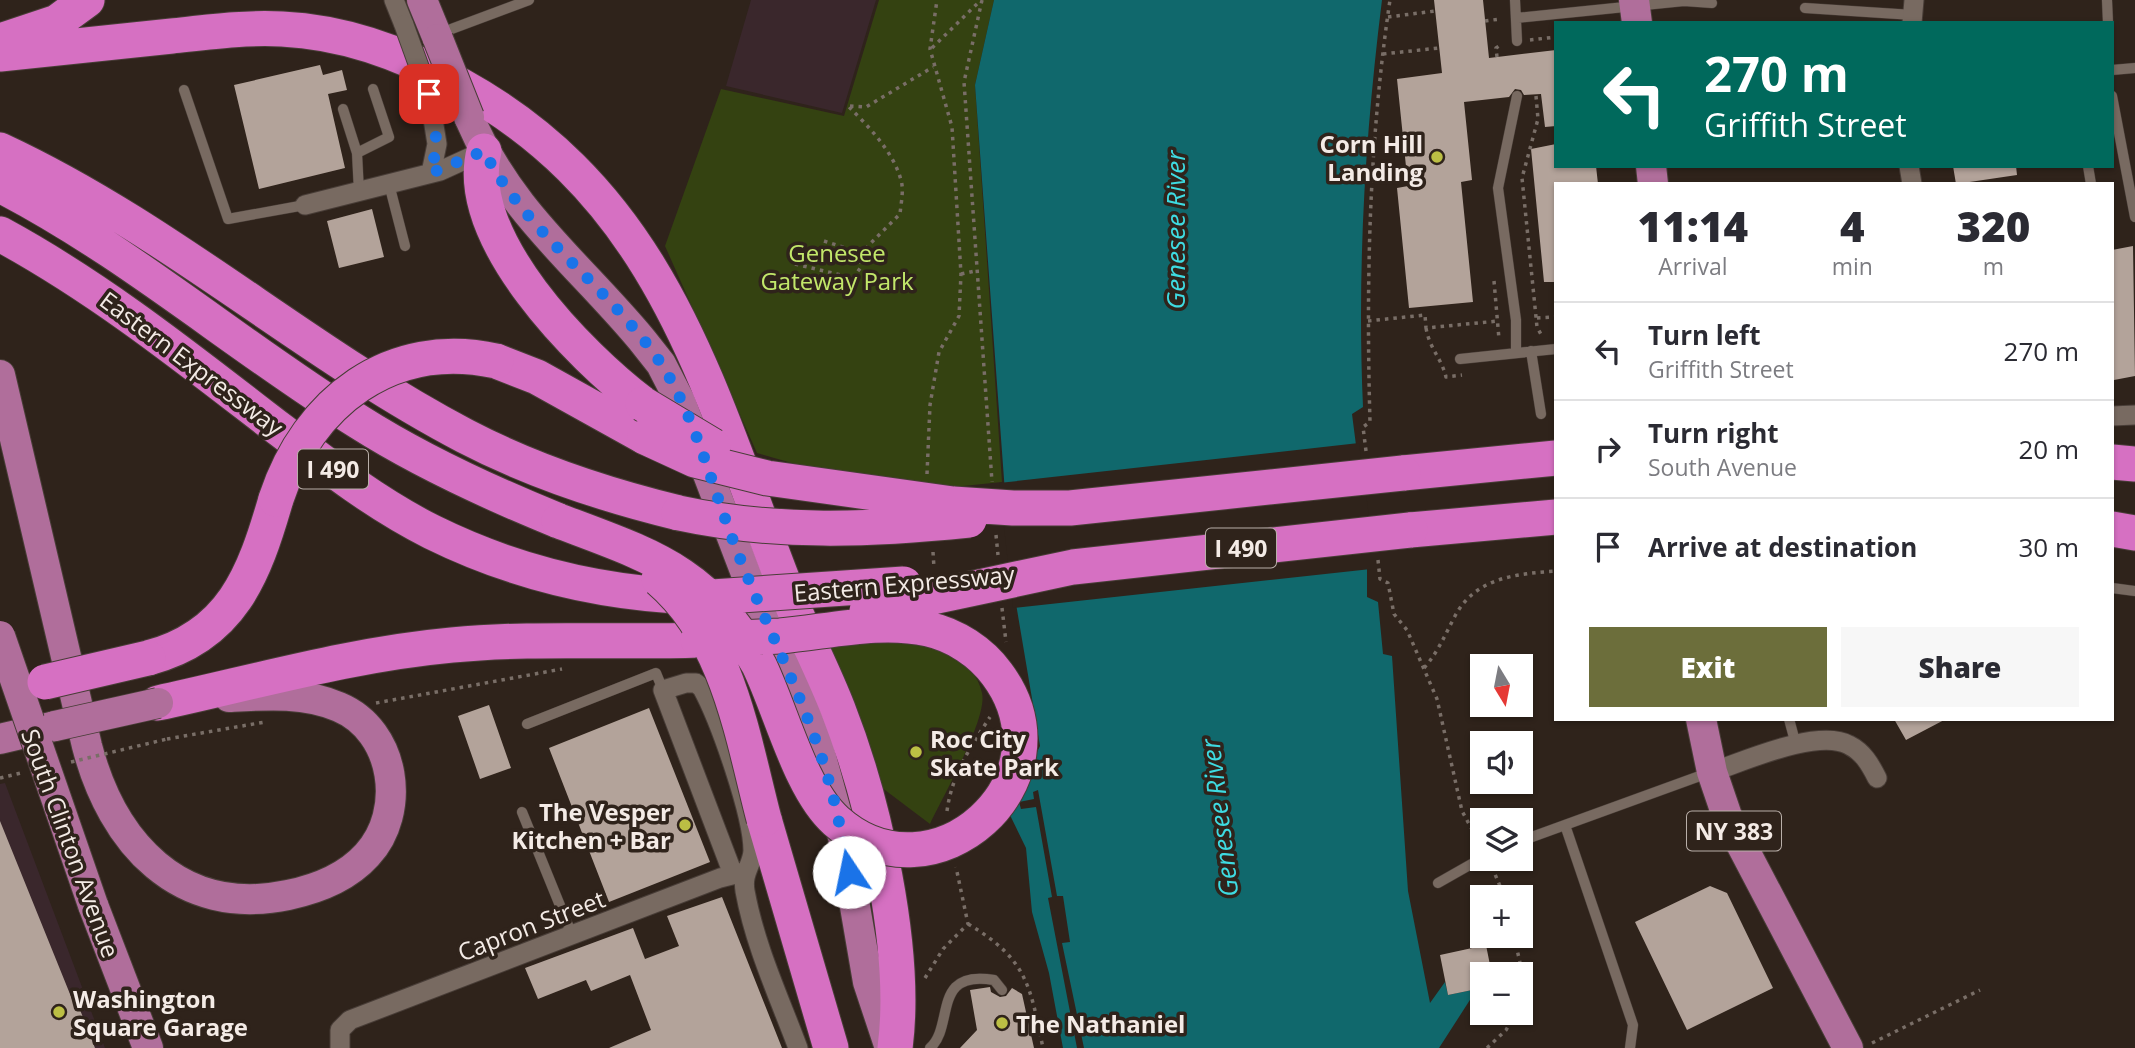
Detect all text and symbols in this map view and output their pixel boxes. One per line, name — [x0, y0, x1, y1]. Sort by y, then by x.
text: 270 m — [1704, 40, 1849, 106]
icon: left — [1589, 49, 1680, 140]
pin — [399, 64, 459, 124]
icon: arrive — [410, 75, 448, 113]
text: Griffith Street — [1704, 103, 1907, 146]
place label: Corn Hill Landing — [1320, 127, 1423, 188]
water label: Genesee River — [1157, 149, 1193, 310]
marker: Corn Hill Landing — [1429, 149, 1445, 165]
text: 11:14 — [1638, 197, 1748, 254]
text: 4 — [1840, 197, 1865, 254]
text: 320 — [1957, 197, 2030, 254]
park label: Genesee Gateway Park — [760, 236, 914, 297]
text: Arrival — [1658, 250, 1728, 282]
text: min — [1832, 250, 1873, 282]
text: m — [1983, 250, 2004, 282]
street label: Eastern Expressway — [94, 283, 291, 443]
text: Turn left — [1648, 317, 1760, 353]
icon: left — [1589, 332, 1627, 370]
text: 270 m — [2004, 333, 2079, 369]
text: Griffith Street — [1648, 353, 1794, 385]
text: Turn right — [1648, 415, 1779, 451]
icon: right — [1589, 430, 1627, 468]
text: 20 m — [2018, 431, 2079, 467]
road number: I 490 — [298, 449, 368, 489]
text: South Avenue — [1648, 451, 1797, 483]
road number: I 490 — [1206, 528, 1276, 568]
icon: arrive — [1589, 528, 1627, 566]
text: Arrive at destination — [1648, 529, 1917, 565]
text: 30 m — [2018, 529, 2079, 565]
street label: Eastern Expressway — [792, 557, 1017, 609]
button: Exit — [1589, 627, 1827, 707]
button: Share — [1841, 627, 2079, 707]
north arrow — [1470, 654, 1533, 718]
map controls — [1470, 654, 1533, 1025]
place label: Roc City Skate Park — [930, 722, 1059, 783]
street label: South Clinton Avenue — [14, 724, 128, 962]
button: sound — [1470, 731, 1533, 794]
water label: Genesee River — [1191, 735, 1247, 899]
marker: Roc City Skate Park — [908, 744, 924, 760]
place label: The Vesper Kitchen + Bar — [512, 795, 671, 856]
button: layers — [1470, 808, 1533, 871]
road number: NY 383 — [1687, 811, 1781, 850]
marker: The Vesper Kitchen + Bar — [677, 817, 693, 833]
position arrow — [812, 835, 886, 909]
street label: Capron Street — [453, 882, 609, 968]
button: + — [1470, 885, 1533, 948]
button: − — [1470, 962, 1533, 1025]
place label: Washington Square Garage — [73, 982, 248, 1043]
marker: Washington Square Garage — [51, 1004, 67, 1020]
place label: The Nathaniel — [1016, 1007, 1185, 1040]
marker: The Nathaniel — [994, 1015, 1010, 1031]

